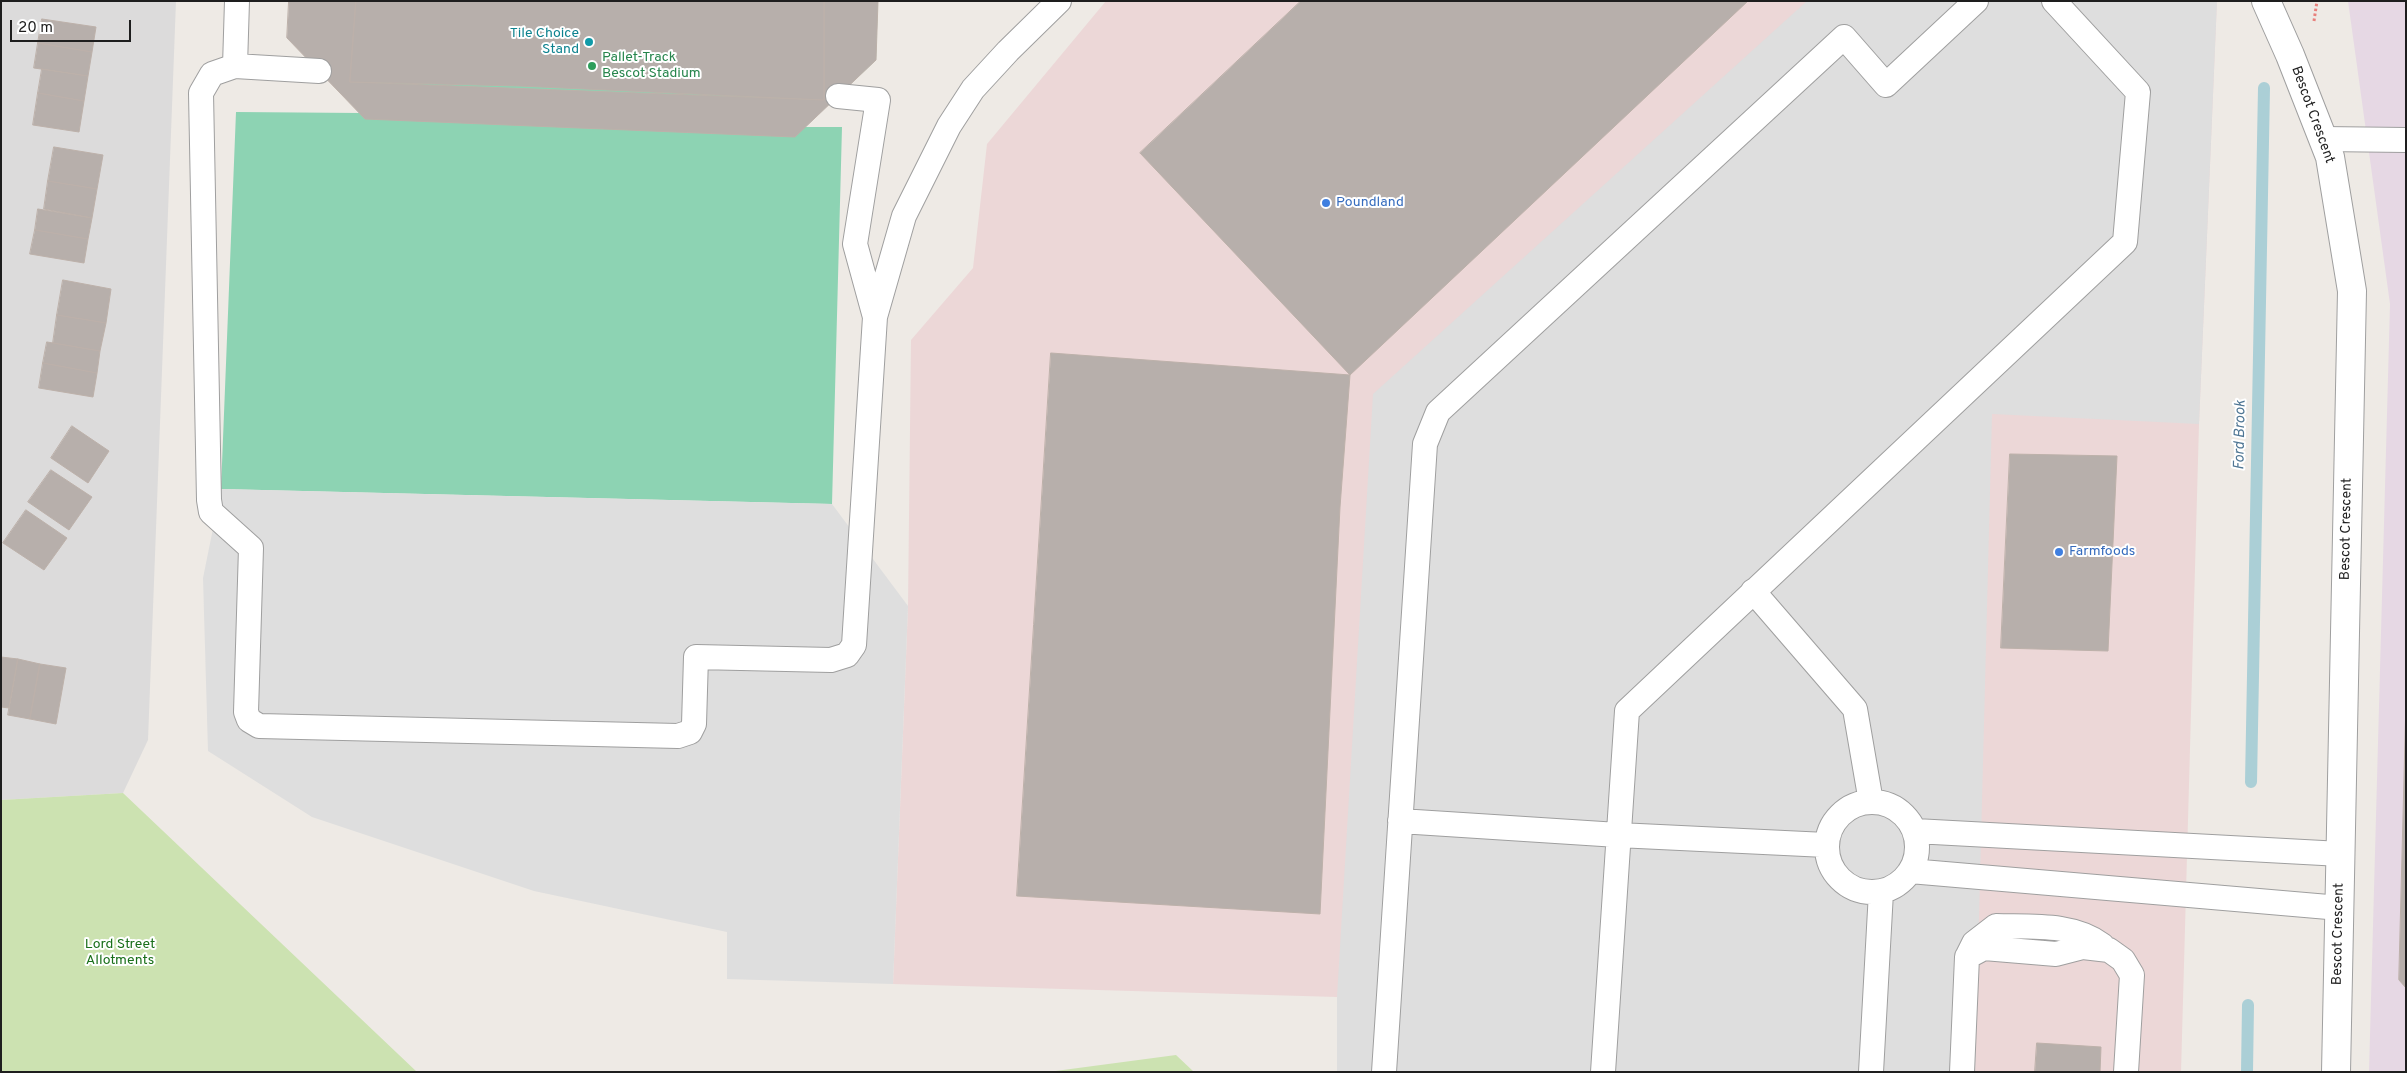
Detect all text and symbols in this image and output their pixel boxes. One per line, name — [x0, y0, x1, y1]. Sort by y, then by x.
scale bar — [12, 10, 134, 42]
text: 20 m — [18, 19, 53, 38]
place label: Tile Choice Stand — [510, 26, 579, 58]
marker: Tile Choice Stand — [583, 36, 595, 48]
place label: Pallet-Track Bescot Stadium — [602, 50, 701, 82]
marker: Pallet-Track Bescot Stadium — [586, 60, 598, 72]
street label: Bescot Crescent — [2287, 64, 2337, 166]
place label: Poundland — [1336, 195, 1404, 211]
marker: Poundland — [1320, 197, 1332, 209]
water label: Ford Brook — [2231, 400, 2251, 470]
street label: Bescot Crescent — [2338, 478, 2356, 580]
place label: Farmfoods — [2069, 544, 2135, 560]
marker: Farmfoods — [2053, 546, 2065, 558]
street label: Bescot Crescent — [2330, 883, 2348, 985]
park label: Lord Street Allotments — [85, 937, 155, 970]

